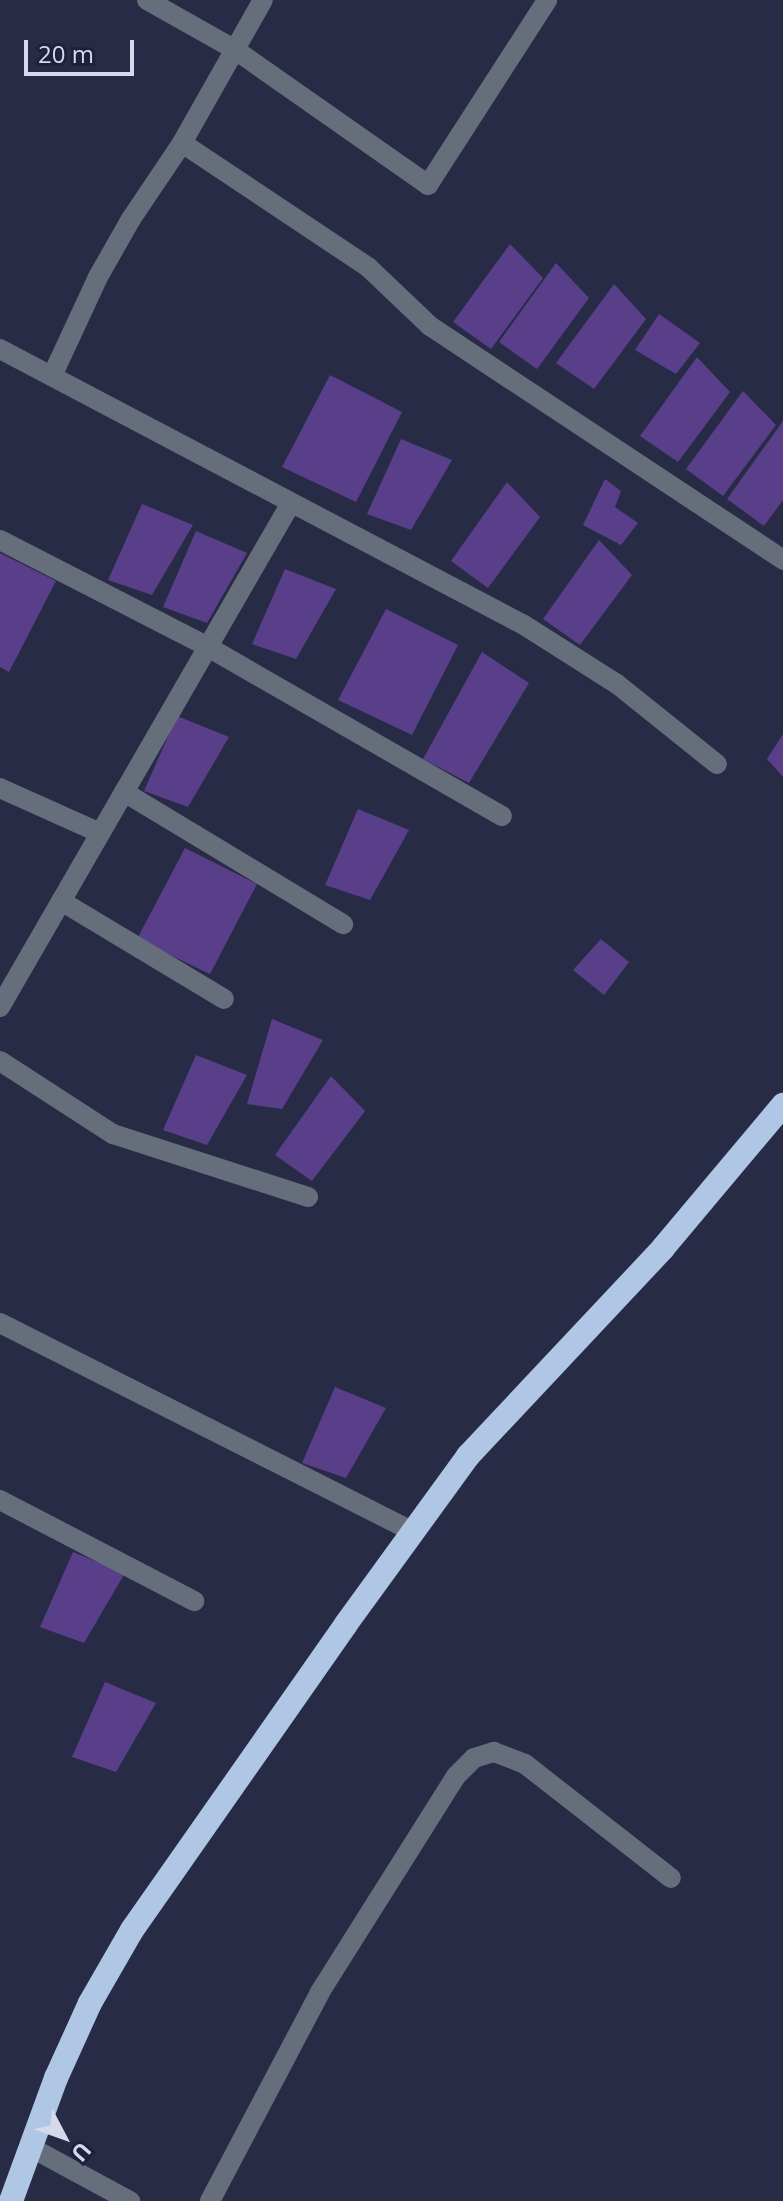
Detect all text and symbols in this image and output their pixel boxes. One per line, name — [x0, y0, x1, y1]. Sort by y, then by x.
scale bar — [28, 24, 138, 74]
text: 20 m — [38, 37, 94, 70]
north arrow — [24, 2097, 104, 2177]
text: U — [65, 2137, 99, 2169]

